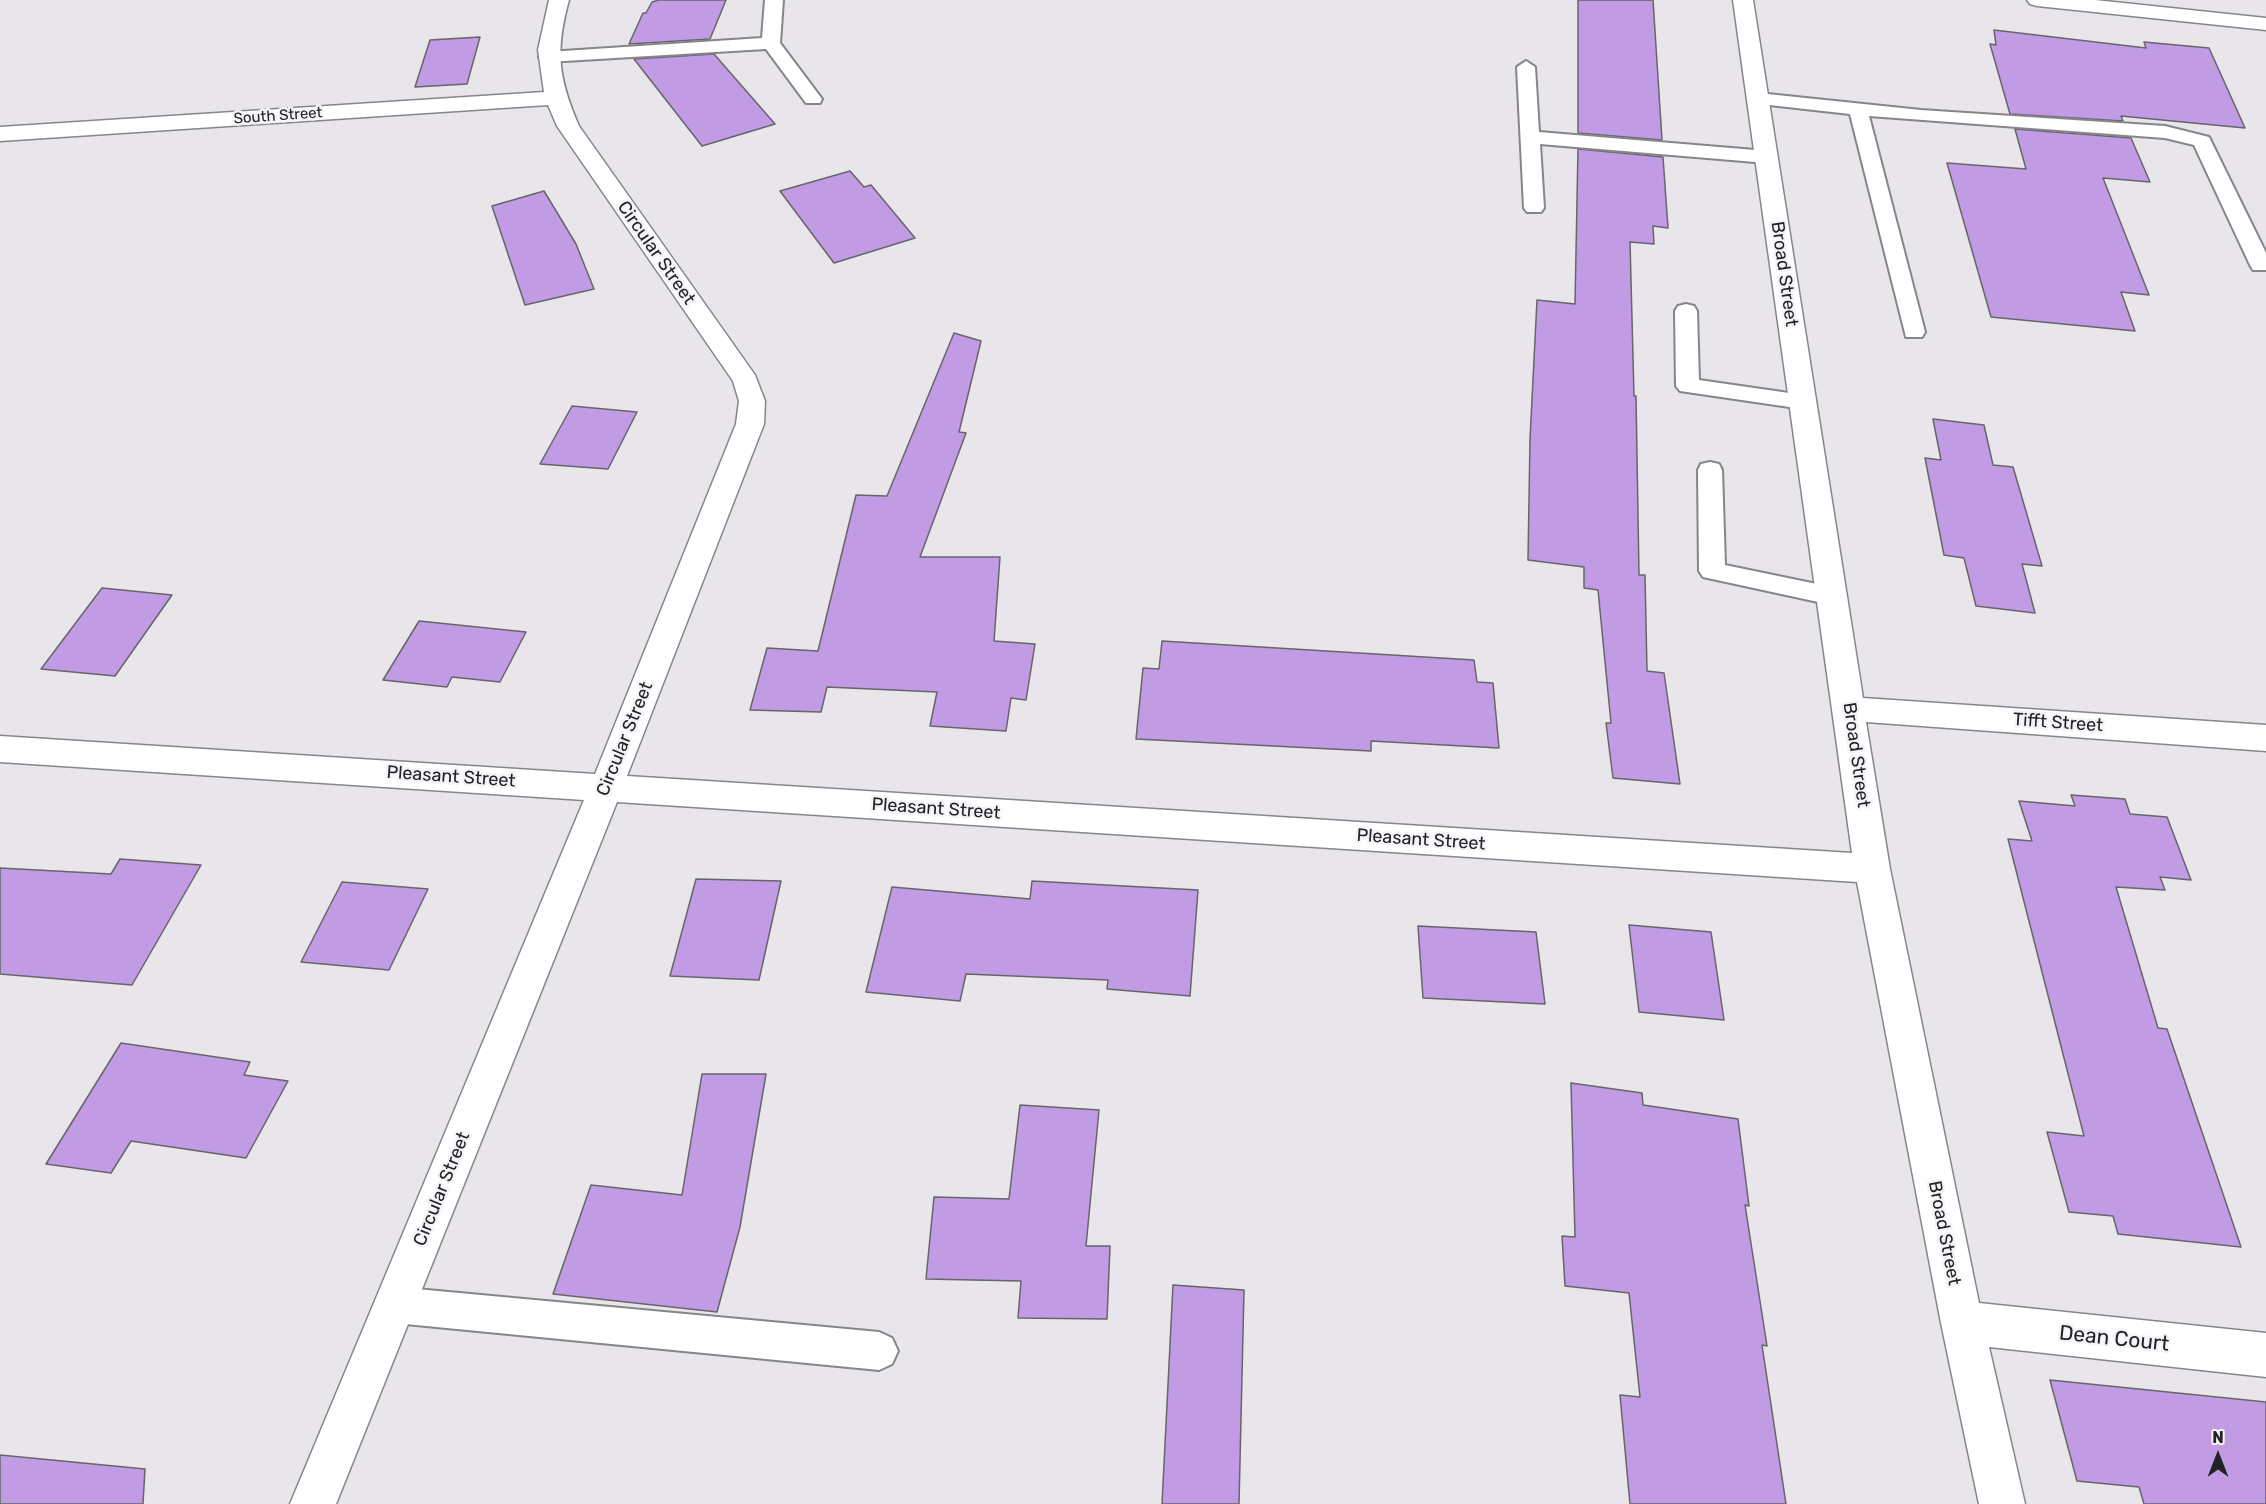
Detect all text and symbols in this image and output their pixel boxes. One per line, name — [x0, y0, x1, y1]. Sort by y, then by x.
street label: South Street — [233, 104, 323, 128]
street label: Circular Street — [612, 197, 700, 309]
street label: Broad Street — [1766, 220, 1802, 328]
street label: Circular Street — [592, 679, 658, 799]
street label: Broad Street — [1838, 701, 1874, 809]
street label: Tifft Street — [2012, 709, 2104, 737]
street label: Pleasant Street — [386, 762, 516, 792]
street label: Pleasant Street — [871, 794, 1001, 824]
street label: Pleasant Street — [1356, 825, 1486, 855]
street label: Circular Street — [409, 1129, 475, 1249]
street label: Broad Street — [1923, 1179, 1965, 1287]
street label: Dean Court — [2058, 1321, 2170, 1357]
north arrow — [2188, 1426, 2248, 1486]
text: N — [2212, 1428, 2224, 1447]

